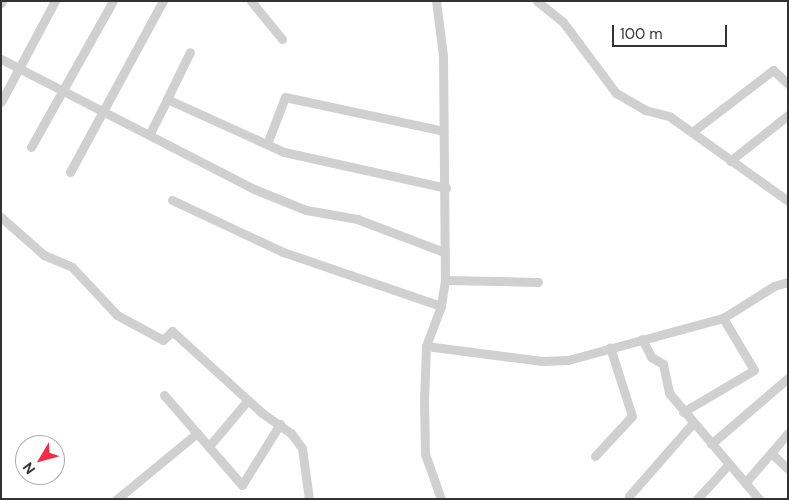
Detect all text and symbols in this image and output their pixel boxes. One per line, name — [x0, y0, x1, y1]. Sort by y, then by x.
scale bar — [614, 15, 729, 47]
text: 100 m — [620, 24, 663, 44]
north arrow — [15, 435, 65, 485]
text: N — [19, 459, 39, 478]

